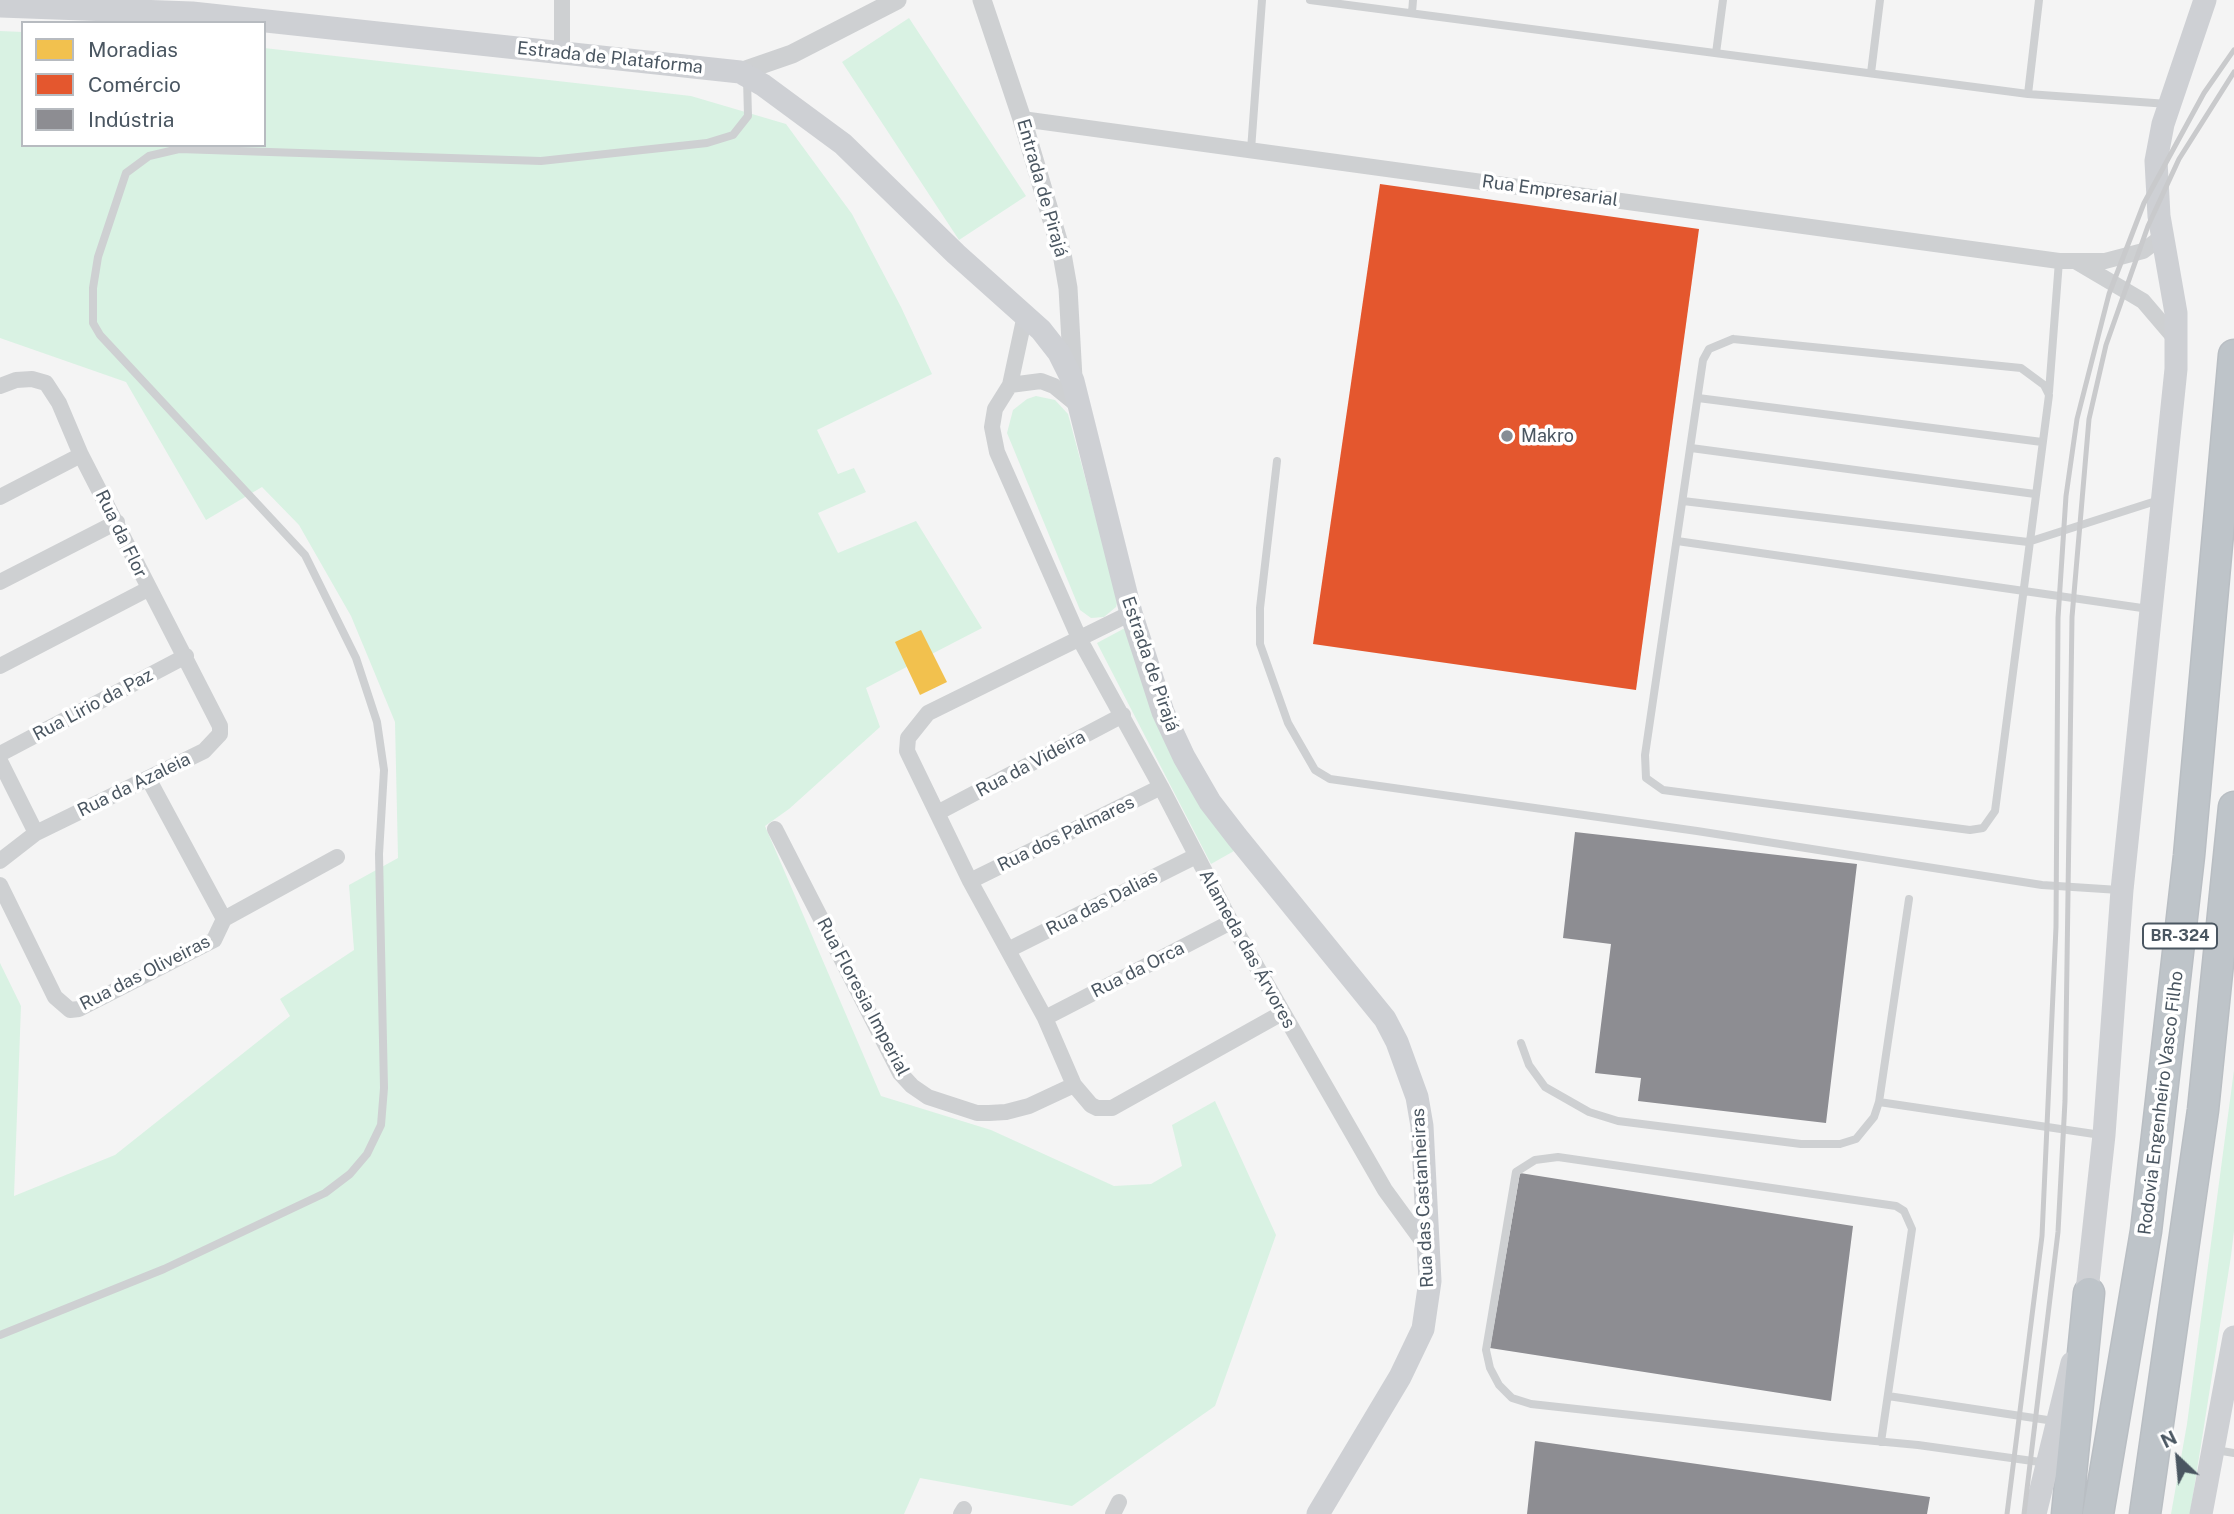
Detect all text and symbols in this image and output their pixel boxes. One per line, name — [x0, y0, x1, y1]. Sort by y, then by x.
legend — [21, 21, 266, 147]
text: Moradias — [88, 37, 178, 62]
street label: Estrada de Plataforma — [516, 38, 704, 78]
text: Comércio — [88, 72, 181, 97]
text: Indústria — [88, 107, 174, 132]
street label: Entrada de Pirajá — [1012, 117, 1072, 259]
street label: Rua Empresarial — [1481, 171, 1619, 211]
place label: Makro — [1521, 425, 1574, 447]
marker: Makro — [1499, 428, 1515, 444]
street label: Rua da Flor — [91, 487, 151, 581]
street label: Estrada de Pirajá — [1117, 594, 1183, 734]
street label: Rua Lirio da Paz — [29, 664, 157, 746]
street label: Rua da Videira — [973, 726, 1089, 802]
street label: Rua da Azaleia — [74, 748, 194, 822]
street label: Rua dos Palmares — [994, 792, 1138, 876]
street label: Rua das Dalias — [1043, 866, 1161, 940]
street label: Alameda das Árvores — [1194, 866, 1300, 1032]
street label: Rua Floresia Imperial — [812, 914, 914, 1080]
road number: BR-324 — [2143, 924, 2217, 948]
street label: Rua das Oliveiras — [76, 931, 214, 1015]
street label: Rua da Orca — [1088, 937, 1188, 1003]
street label: Rodovia Engenheiro Vasco Filho — [2134, 970, 2188, 1236]
street label: Rua das Castanheiras — [1408, 1108, 1438, 1288]
north arrow — [2143, 1423, 2213, 1493]
text: N — [2157, 1426, 2180, 1452]

